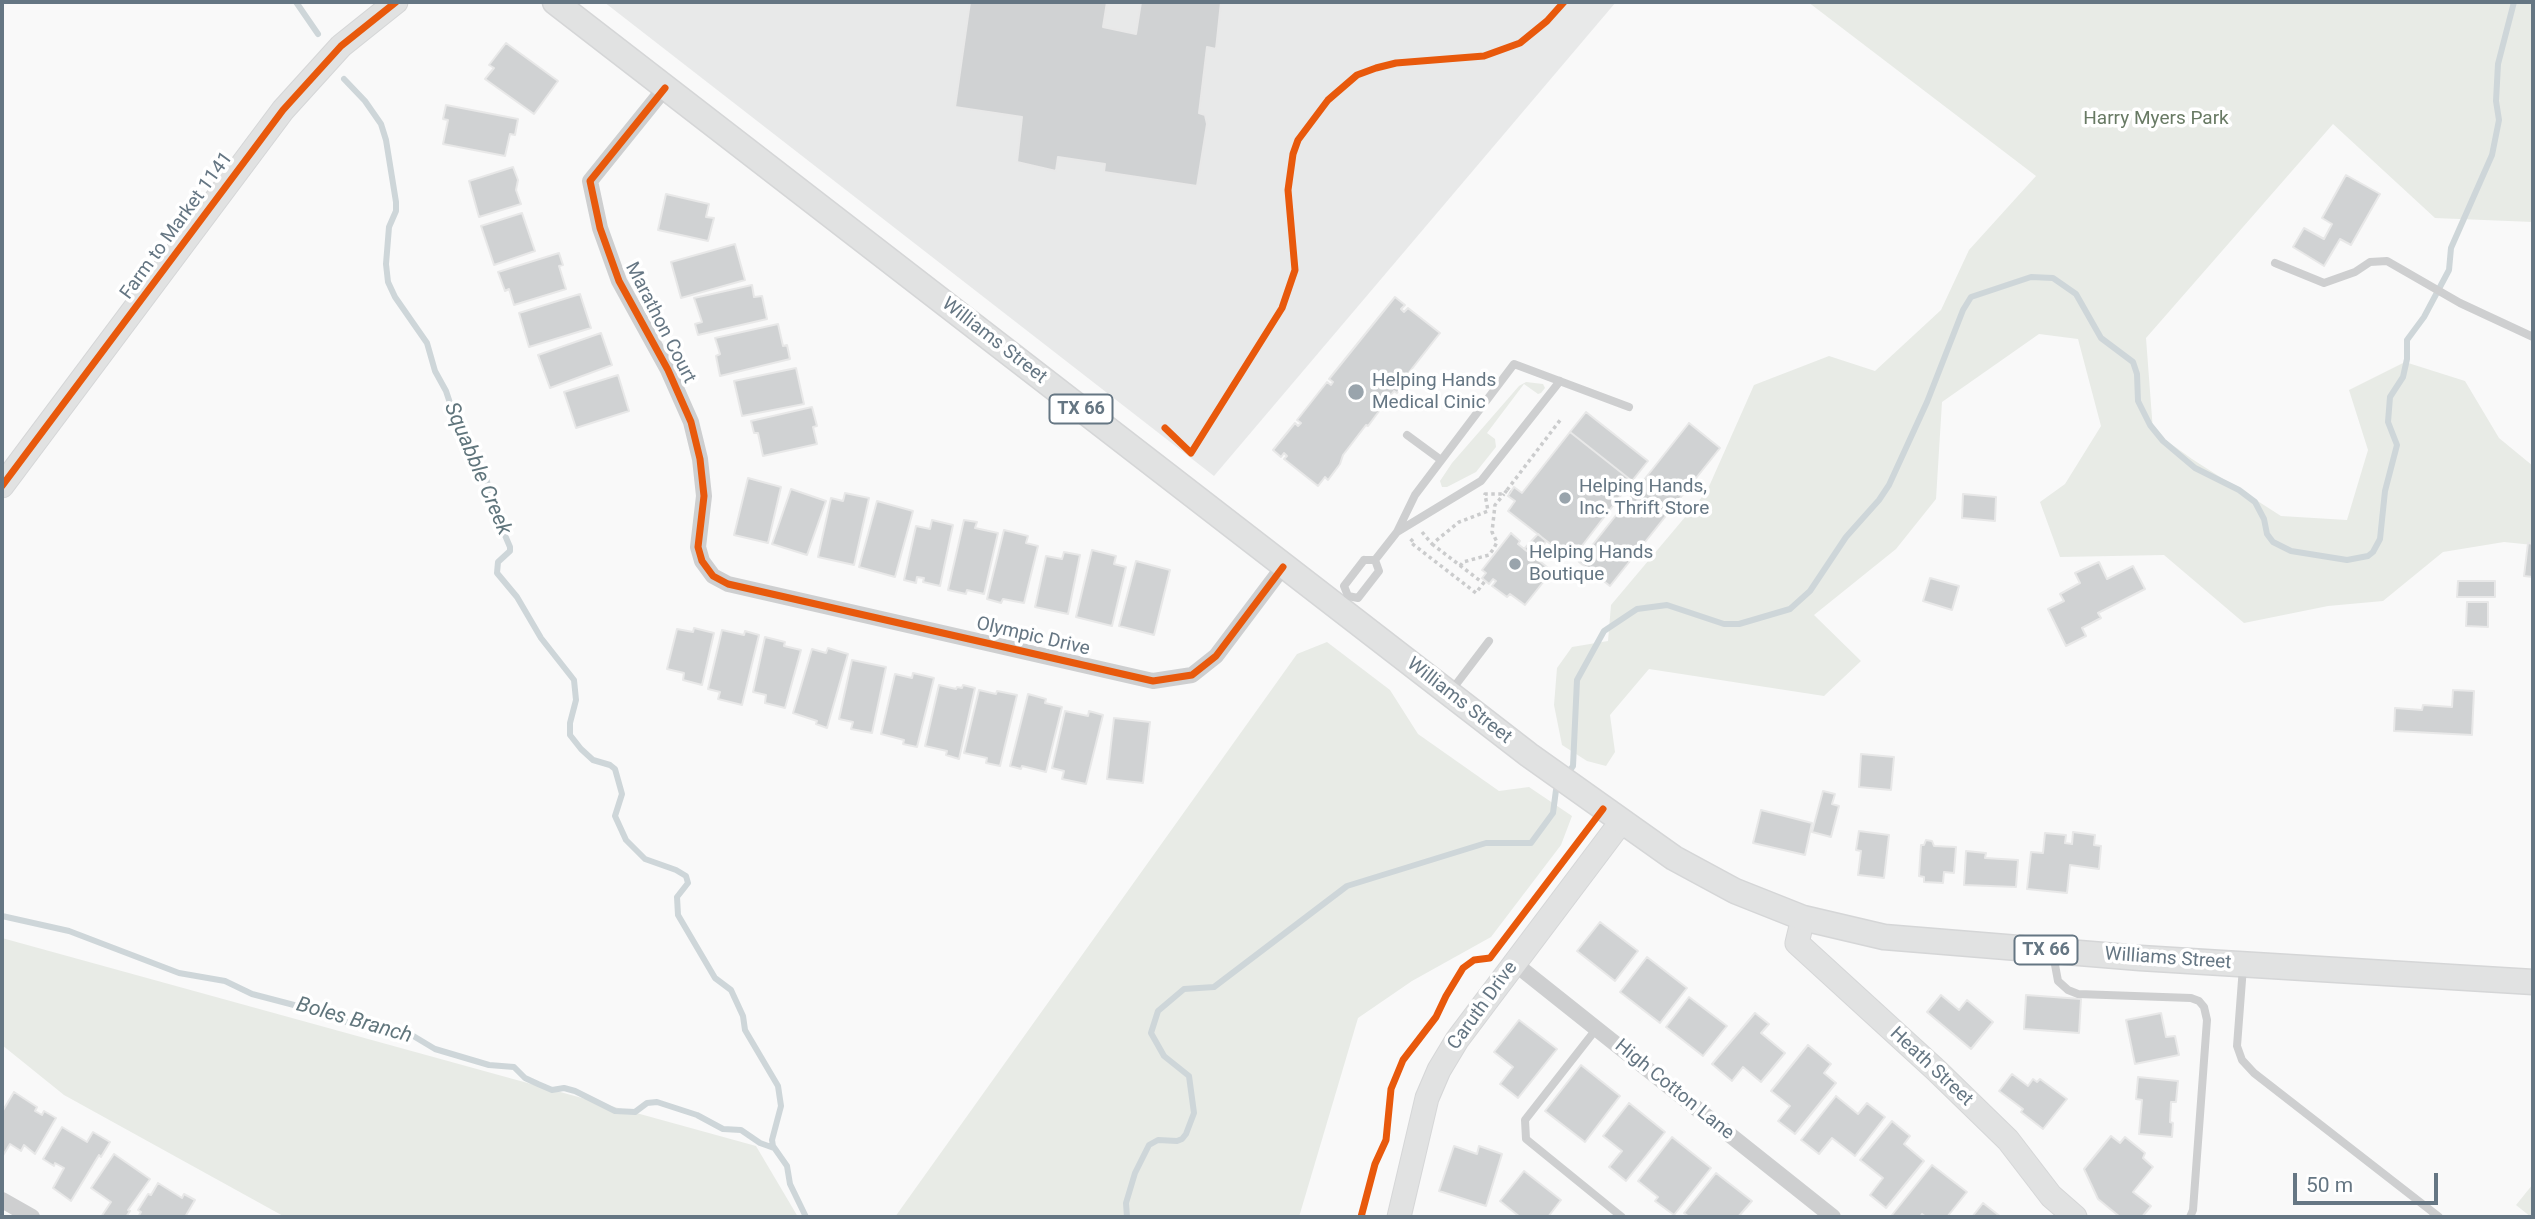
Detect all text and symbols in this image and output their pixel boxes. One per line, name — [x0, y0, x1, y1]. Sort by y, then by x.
park label: Harry Myers Park — [2083, 108, 2229, 130]
street label: Farm to Market 1141 — [116, 148, 238, 304]
street label: Marathon Court — [620, 259, 700, 387]
street label: Williams Street — [937, 293, 1051, 389]
place label: Helping Hands Medical Cinic — [1372, 370, 1496, 414]
marker: Helping Hands Medical Cinic — [1346, 382, 1366, 402]
road number: TX 66 — [1050, 394, 1112, 424]
water label: Squabble Creek — [438, 399, 516, 539]
place label: Helping Hands, Inc. Thrift Store — [1579, 476, 1709, 520]
marker: Helping Hands, Inc. Thrift Store — [1557, 490, 1573, 506]
place label: Helping Hands Boutique — [1529, 542, 1653, 586]
marker: Helping Hands Boutique — [1507, 556, 1523, 572]
street label: Olympic Drive — [974, 613, 1092, 661]
street label: Williams Street — [1402, 653, 1516, 749]
road number: TX 66 — [2014, 936, 2078, 965]
street label: Williams Street — [2104, 943, 2232, 975]
street label: Caruth Drive — [1443, 957, 1523, 1055]
water label: Boles Branch — [293, 992, 415, 1050]
street label: Heath Street — [1885, 1023, 1977, 1111]
street label: High Cotton Lane — [1610, 1035, 1738, 1145]
scale bar — [2297, 1160, 2442, 1204]
text: 50 m — [2306, 1173, 2353, 1197]

